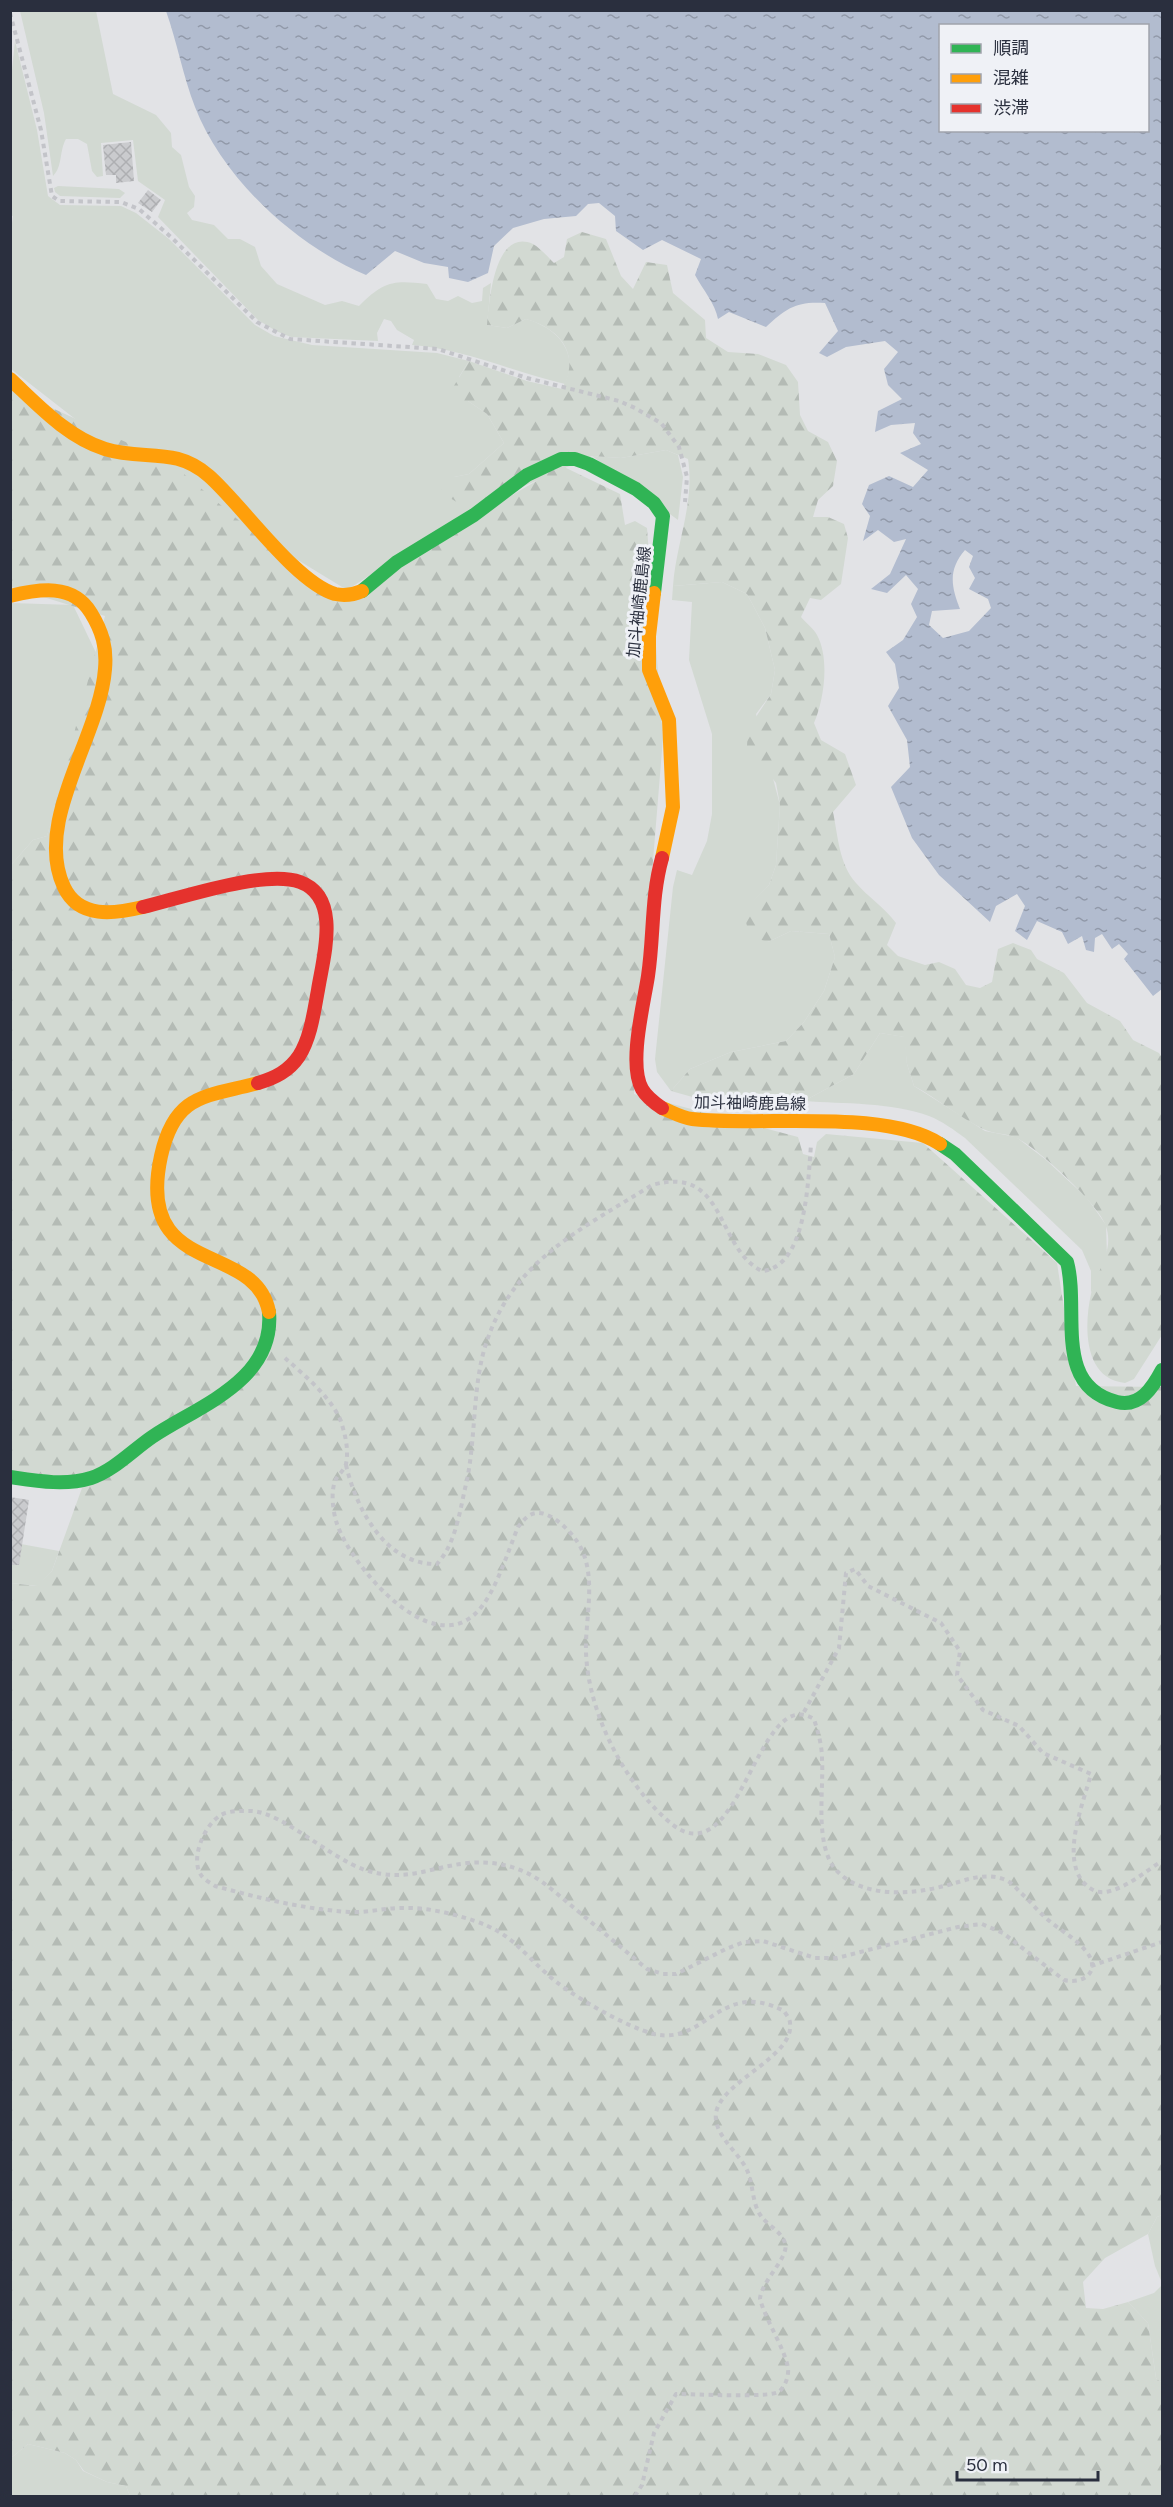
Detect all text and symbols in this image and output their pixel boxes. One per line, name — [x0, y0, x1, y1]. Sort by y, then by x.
legend — [939, 24, 1149, 132]
text: 順調 — [993, 37, 1029, 59]
text: 混雑 — [993, 67, 1029, 89]
text: 渋滞 — [993, 97, 1029, 119]
street label: 加斗袖崎鹿島線 — [624, 545, 654, 659]
street label: 加斗袖崎鹿島線 — [694, 1093, 806, 1113]
scale bar — [957, 2444, 1098, 2482]
text: 50 m — [966, 2454, 1008, 2476]

